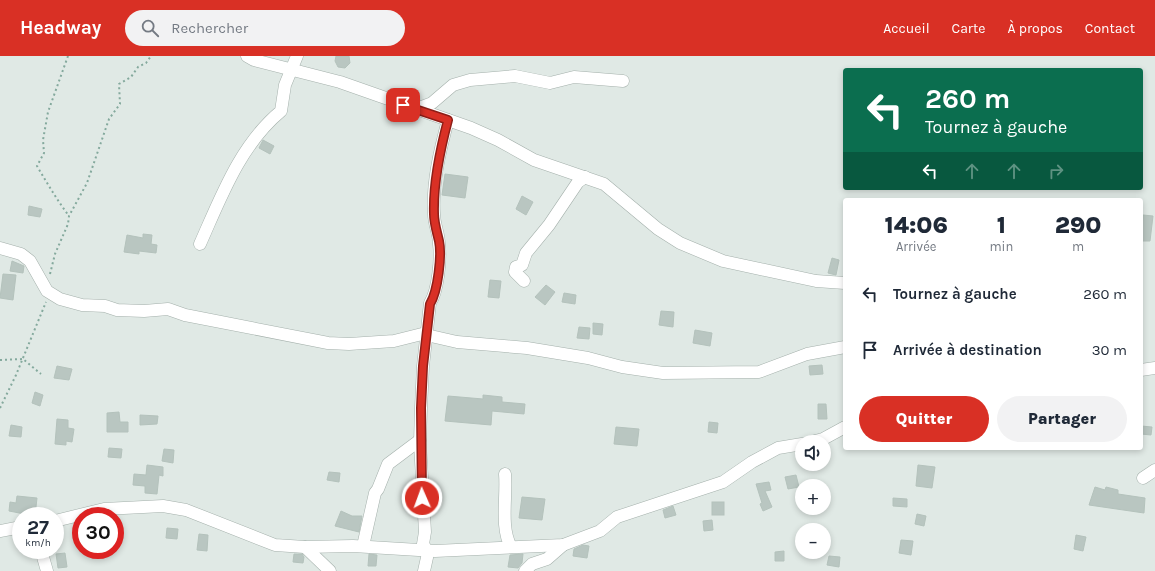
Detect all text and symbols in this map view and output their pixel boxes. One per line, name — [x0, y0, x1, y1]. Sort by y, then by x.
search box — [125, 10, 405, 46]
text: Headway — [20, 17, 101, 39]
icon: search — [139, 17, 161, 39]
text: Rechercher — [171, 19, 248, 37]
text: Accueil — [883, 20, 930, 37]
text: Carte — [952, 20, 985, 37]
text: À propos — [1007, 20, 1063, 37]
text: Contact — [1085, 20, 1135, 37]
text: 260 m — [925, 82, 1010, 115]
icon: left — [859, 84, 911, 136]
pin — [386, 88, 420, 122]
icon: arrive — [392, 94, 414, 116]
text: Tournez à gauche — [925, 116, 1067, 138]
icon: left — [919, 160, 941, 182]
icon: ahead — [961, 160, 983, 182]
icon: ahead — [1003, 160, 1025, 182]
icon: right — [1045, 160, 1067, 182]
text: 14:06 — [884, 211, 948, 239]
text: 1 — [997, 211, 1006, 239]
text: 290 — [1055, 211, 1102, 239]
text: Arrivée — [896, 239, 937, 254]
text: min — [989, 239, 1013, 254]
text: m — [1072, 239, 1084, 254]
icon: left — [859, 283, 881, 305]
text: Tournez à gauche — [893, 285, 1017, 303]
text: 260 m — [1083, 285, 1127, 303]
icon: arrive — [859, 339, 881, 361]
text: Arrivée à destination — [893, 341, 1042, 359]
text: 30 m — [1092, 341, 1127, 359]
button: Quitter — [859, 396, 989, 442]
button: Partager — [997, 396, 1127, 442]
map controls — [795, 435, 831, 559]
button: sound — [795, 435, 831, 471]
position arrow — [401, 477, 443, 519]
button: + — [795, 479, 831, 515]
speed limit sign: 30 — [72, 507, 124, 559]
text: 27 — [27, 516, 49, 539]
button: − — [795, 523, 831, 559]
text: km/h — [25, 537, 51, 549]

